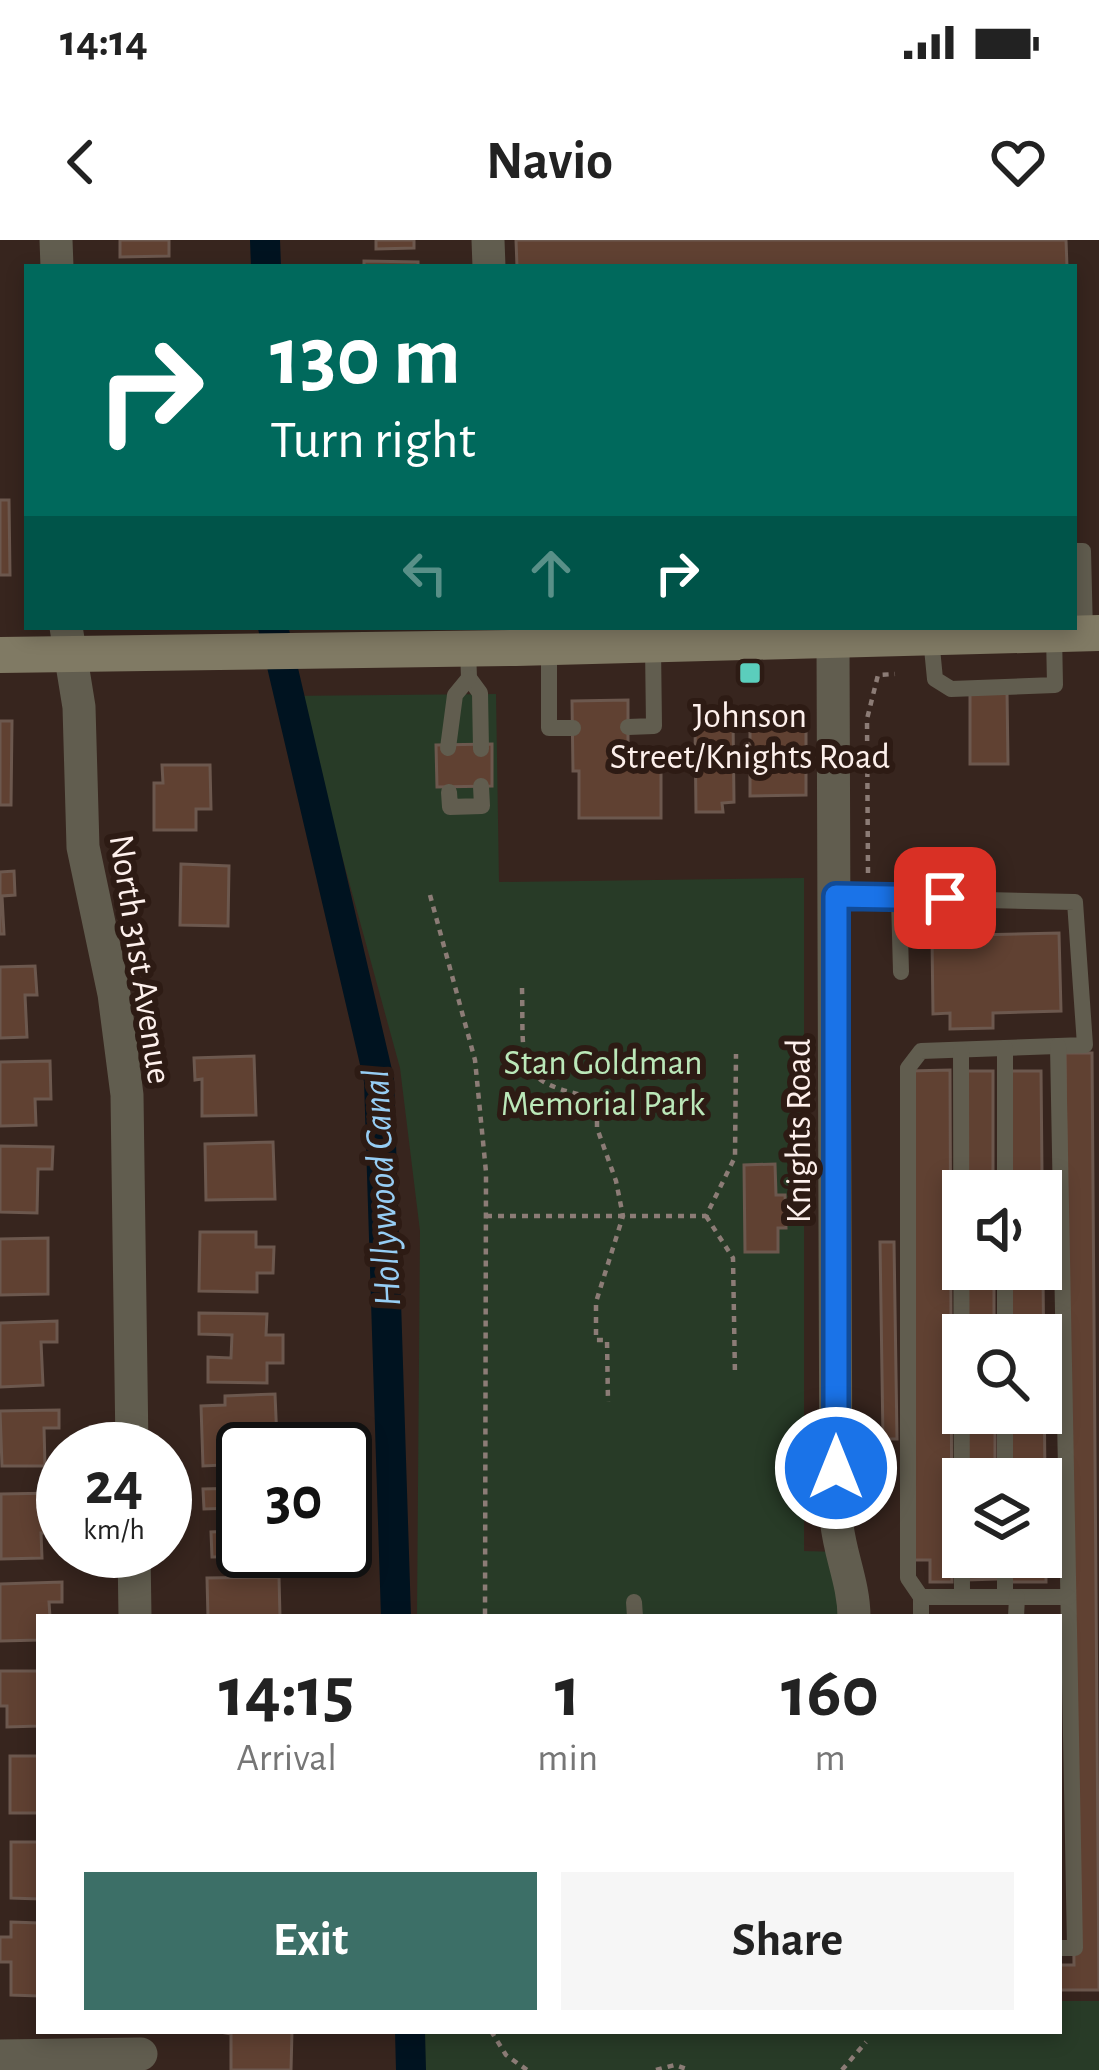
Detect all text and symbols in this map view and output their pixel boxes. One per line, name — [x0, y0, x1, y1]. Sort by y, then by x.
text: 14:14 — [60, 19, 148, 64]
icon: back — [48, 129, 114, 195]
icon: heart — [985, 129, 1051, 195]
text: Navio — [486, 135, 613, 189]
icon: right — [72, 312, 228, 468]
text: 130 m — [270, 316, 461, 400]
text: Turn right — [270, 414, 476, 468]
icon: left — [392, 540, 458, 606]
icon: ahead — [518, 540, 584, 606]
icon: right — [644, 540, 710, 606]
marker: Johnson Street/Knights Road — [737, 660, 763, 686]
place label: Johnson Street/Knights Road — [610, 698, 890, 775]
street label: North 31st Avenue — [103, 832, 178, 1087]
pin — [894, 847, 996, 949]
icon: arrive — [912, 865, 978, 931]
street label: Knights Road — [781, 1038, 817, 1224]
park label: Stan Goldman Memorial Park — [501, 1045, 706, 1122]
water label: Hollywood Canal — [357, 1068, 408, 1308]
map controls — [942, 1170, 1062, 1578]
button: sound — [942, 1170, 1062, 1290]
button: search — [942, 1314, 1062, 1434]
position arrow — [773, 1405, 899, 1531]
speed limit sign: 30 — [216, 1422, 372, 1578]
text: 24 — [85, 1455, 143, 1515]
button: layers — [942, 1458, 1062, 1578]
text: km/h — [83, 1515, 145, 1545]
text: 14:15 — [219, 1657, 354, 1729]
text: 1 — [555, 1657, 581, 1729]
text: 160 — [781, 1657, 879, 1729]
text: Arrival — [237, 1739, 337, 1778]
text: min — [537, 1739, 598, 1778]
text: m — [814, 1739, 846, 1778]
button: Exit — [84, 1872, 537, 2010]
button: Share — [561, 1872, 1014, 2010]

